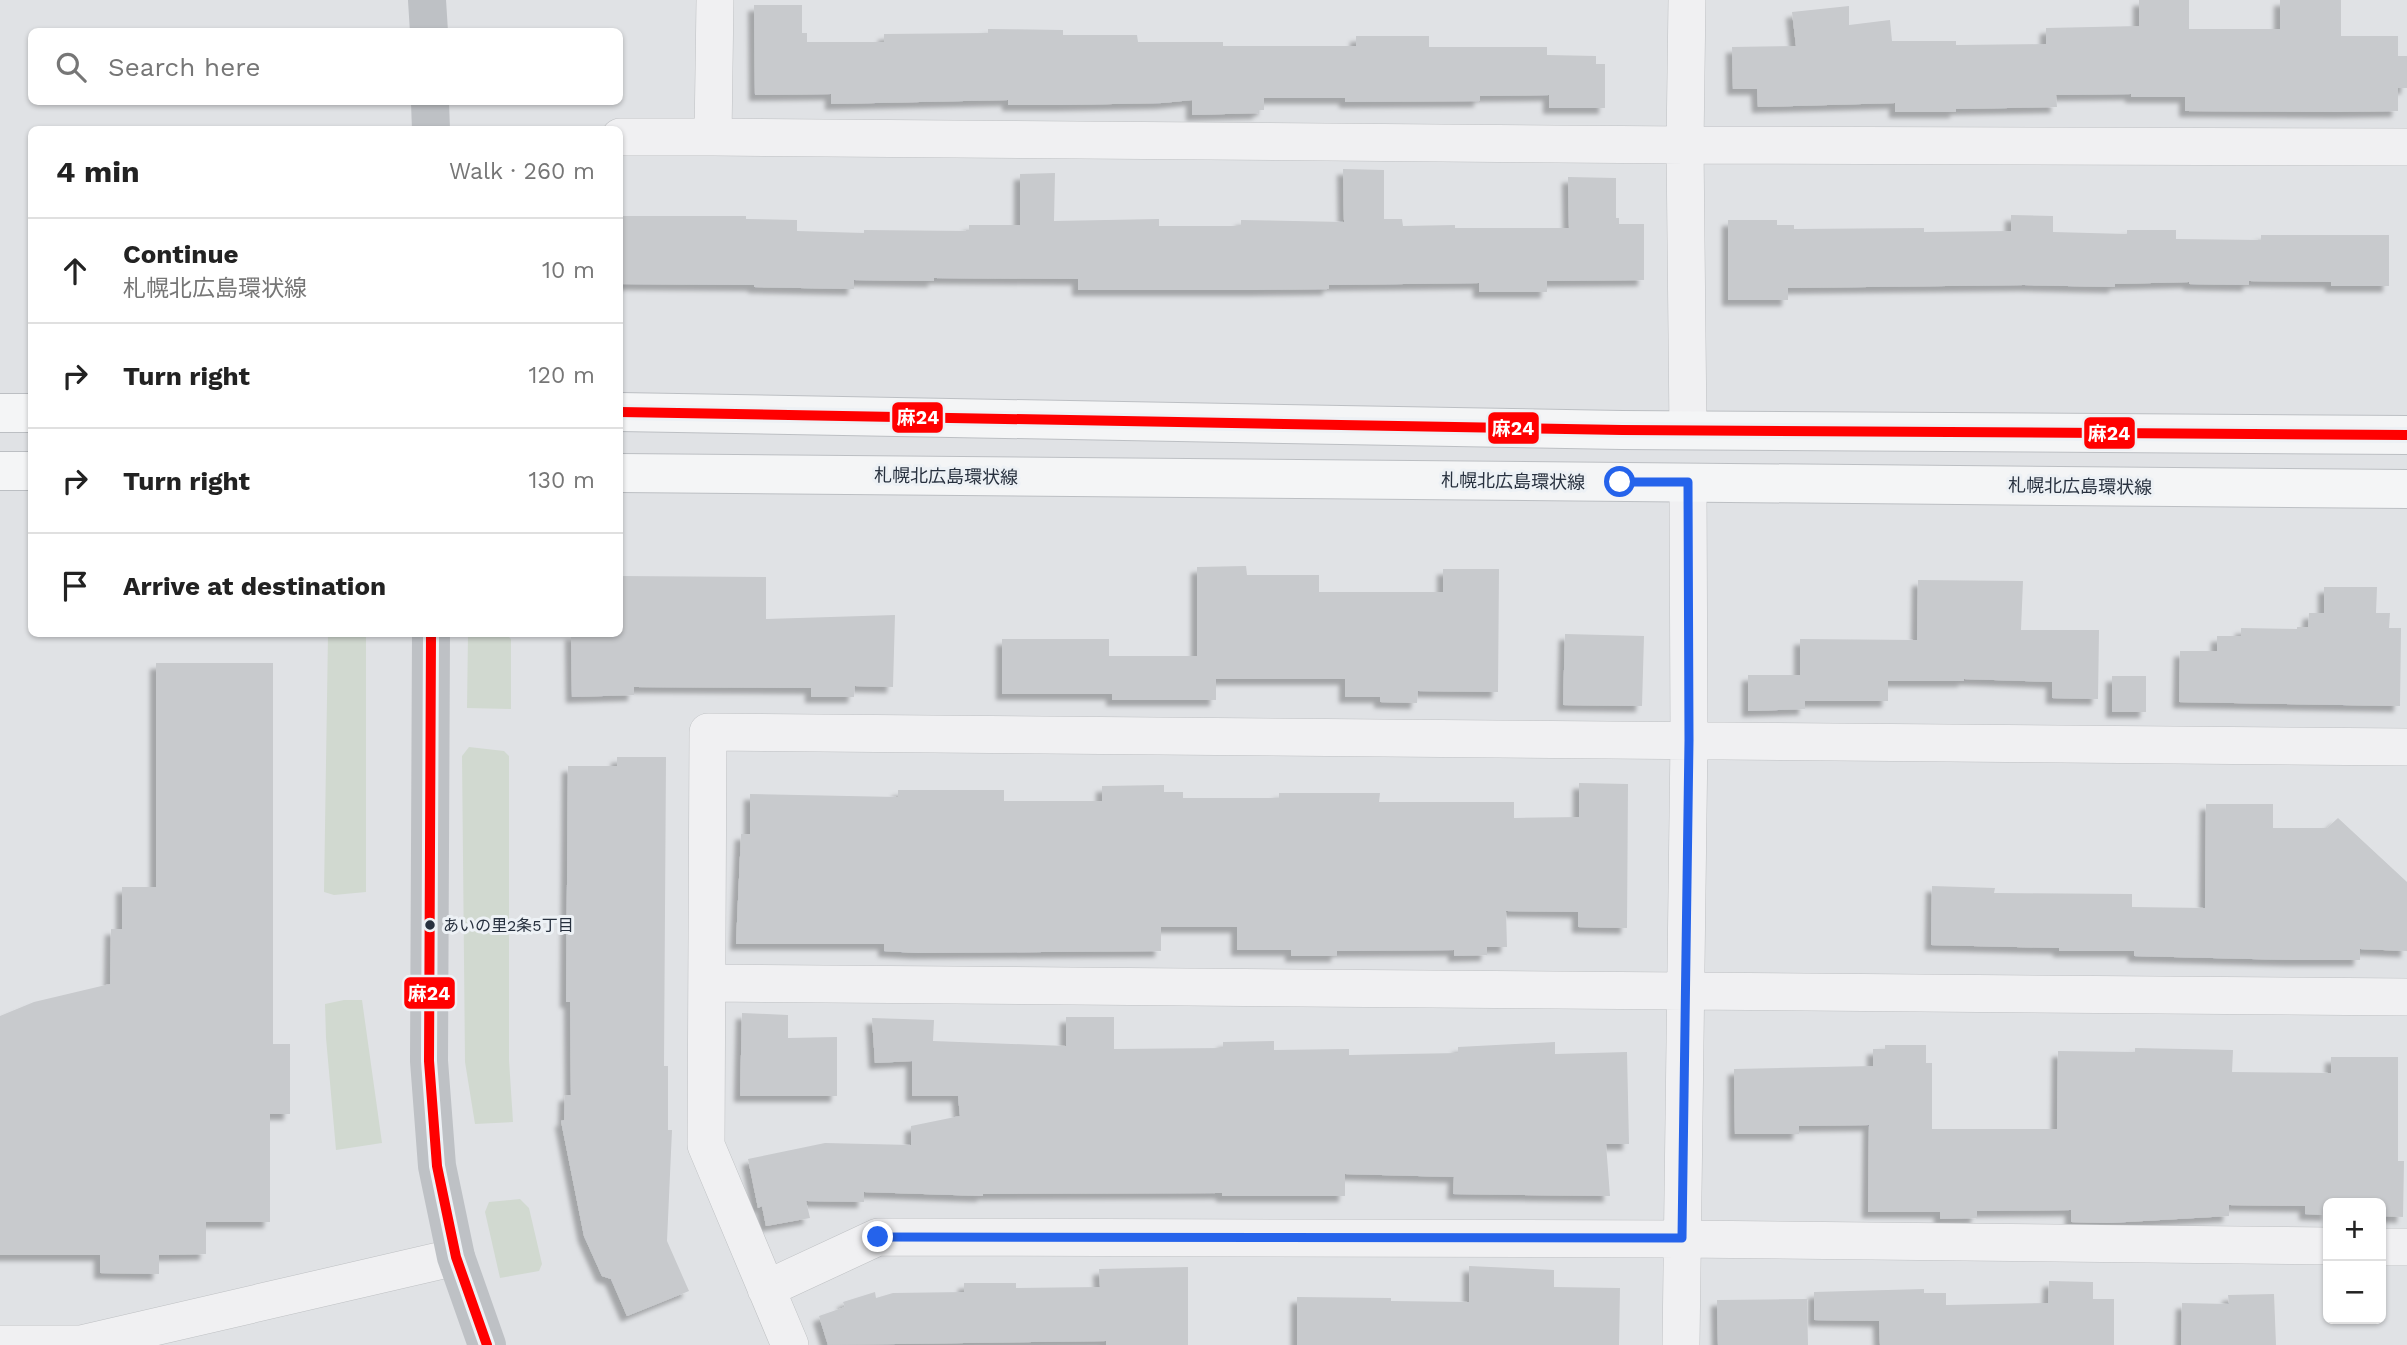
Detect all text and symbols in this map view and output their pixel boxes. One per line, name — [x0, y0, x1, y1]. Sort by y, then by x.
search box — [28, 28, 623, 105]
icon: search — [52, 48, 90, 86]
text: Search here — [108, 52, 260, 82]
text: 4 min — [56, 154, 140, 189]
text: Walk · 260 m — [449, 158, 595, 185]
text: Continue — [123, 239, 239, 269]
icon: ahead — [56, 252, 94, 290]
text: 10 m — [542, 257, 595, 284]
text: 札幌北広島環状線 — [123, 275, 307, 302]
icon: right — [56, 357, 94, 395]
text: Turn right — [123, 361, 250, 391]
text: 120 m — [529, 362, 595, 389]
line badge: 麻24 — [891, 401, 944, 434]
text: 麻24 — [897, 406, 939, 429]
line badge: 麻24 — [1487, 411, 1540, 445]
line badge: 麻24 — [2083, 416, 2136, 450]
text: 麻24 — [1492, 417, 1534, 440]
text: 麻24 — [2088, 422, 2130, 445]
icon: right — [56, 462, 94, 500]
street label: 札幌北広島環状線 — [874, 464, 1018, 488]
text: Turn right — [123, 466, 250, 496]
route start — [1604, 466, 1635, 497]
text: 130 m — [529, 467, 595, 494]
street label: 札幌北広島環状線 — [1441, 469, 1585, 493]
street label: 札幌北広島環状線 — [2008, 474, 2152, 498]
icon: arrive — [56, 567, 94, 605]
text: Arrive at destination — [123, 571, 386, 601]
place label: あいの里2条5丁目 — [443, 916, 574, 935]
marker: あいの里2条5丁目 — [423, 918, 437, 932]
line badge: 麻24 — [403, 976, 456, 1010]
text: 麻24 — [408, 982, 450, 1005]
map controls — [2323, 1198, 2386, 1324]
button: + — [2323, 1198, 2386, 1261]
route end — [862, 1221, 893, 1252]
button: − — [2323, 1261, 2386, 1324]

